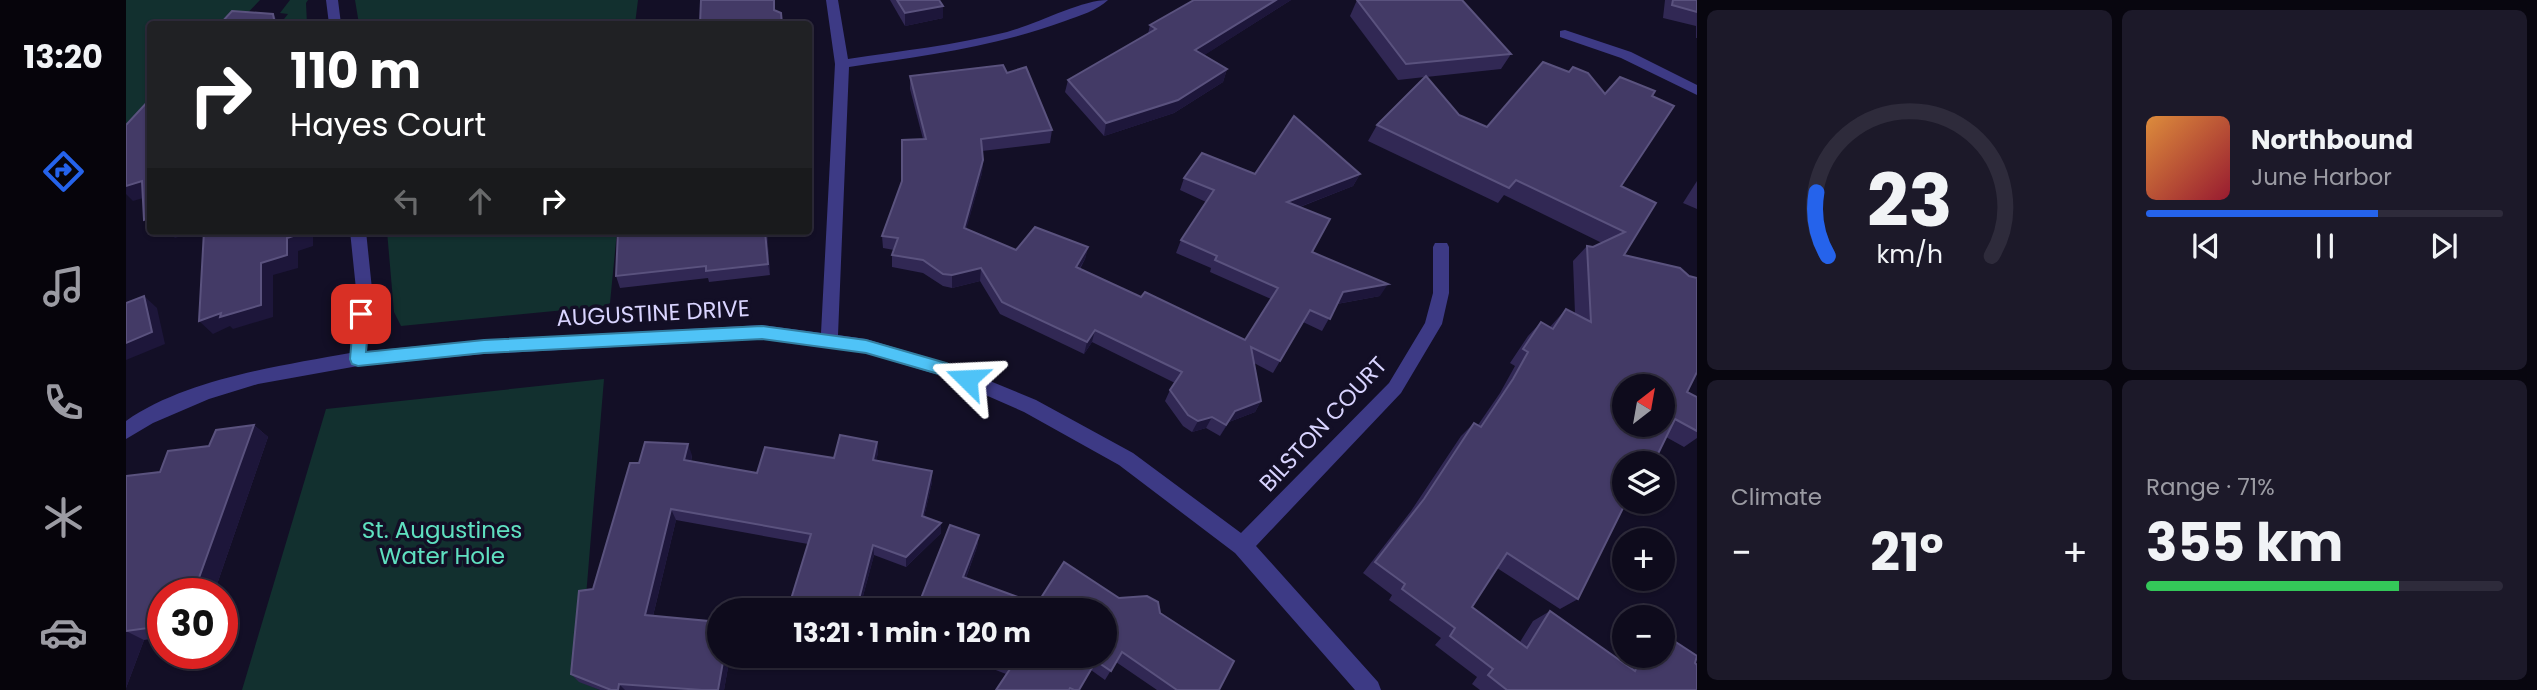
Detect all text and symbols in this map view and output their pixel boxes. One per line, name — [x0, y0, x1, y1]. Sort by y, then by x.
text: 13:20 — [23, 34, 103, 79]
text: 110 m — [290, 37, 421, 105]
icon: right — [175, 49, 266, 140]
text: Hayes Court — [290, 102, 486, 147]
text: Northbound — [2251, 122, 2413, 158]
icon: directions — [39, 147, 88, 196]
text: 23 — [1867, 151, 1952, 252]
text: June Harbor — [2251, 161, 2392, 193]
icon: left — [388, 182, 426, 220]
icon: ahead — [461, 182, 499, 220]
icon: right — [534, 182, 572, 220]
icon: previous — [2187, 227, 2225, 265]
icon: pause — [2306, 227, 2344, 265]
icon: next — [2425, 227, 2463, 265]
text: km/h — [1876, 237, 1943, 272]
icon: music — [39, 262, 88, 311]
pin — [331, 284, 391, 344]
street label: AUGUSTINE DRIVE — [556, 292, 750, 334]
icon: arrive — [342, 295, 380, 333]
position arrow — [930, 342, 1004, 416]
street label: BILSTON COURT — [1252, 350, 1394, 498]
north arrow — [1612, 374, 1675, 438]
map controls — [1612, 374, 1675, 668]
icon: phone — [39, 378, 88, 427]
button: layers — [1612, 451, 1675, 514]
text: Range · 71% — [2146, 471, 2275, 503]
text: Climate — [1731, 481, 1822, 513]
icon: climate — [39, 493, 88, 542]
text: 355 km — [2146, 506, 2343, 579]
park label: St. Augustines Water Hole — [362, 514, 522, 572]
text: 21° — [1870, 516, 1944, 589]
text: − — [1731, 526, 1752, 579]
text: + — [2062, 526, 2088, 579]
button: + — [1612, 528, 1675, 591]
speed limit sign: 30 — [147, 578, 238, 669]
button: − — [1612, 605, 1675, 668]
icon: car — [39, 608, 88, 657]
text: 13:21 · 1 min · 120 m — [793, 615, 1031, 651]

